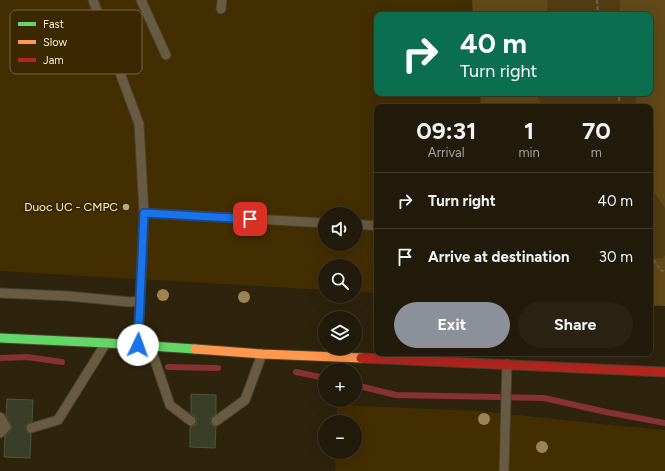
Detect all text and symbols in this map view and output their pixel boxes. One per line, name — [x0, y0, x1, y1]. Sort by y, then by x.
legend — [10, 10, 142, 74]
text: Fast — [43, 18, 64, 31]
text: 40 m — [460, 26, 527, 60]
icon: right — [394, 28, 446, 80]
text: Slow — [43, 36, 67, 49]
text: Jam — [43, 54, 64, 67]
text: Turn right — [460, 60, 537, 82]
text: 09:31 — [416, 116, 476, 145]
text: 1 — [524, 116, 534, 145]
text: 70 — [582, 116, 611, 145]
text: Arrival — [428, 145, 465, 160]
text: min — [518, 145, 540, 160]
text: m — [591, 145, 602, 160]
icon: right — [394, 190, 416, 212]
text: Turn right — [428, 192, 496, 210]
text: 40 m — [598, 192, 633, 210]
place label: Duoc UC - CMPC — [24, 200, 118, 214]
marker: Duoc UC - CMPC — [121, 202, 131, 212]
pin — [233, 202, 267, 236]
map controls — [318, 207, 362, 459]
button: sound — [318, 207, 362, 251]
icon: arrive — [239, 208, 261, 230]
icon: arrive — [394, 246, 416, 268]
text: Arrive at destination — [428, 248, 569, 266]
text: 30 m — [599, 248, 633, 266]
button: search — [318, 259, 362, 303]
button: Exit — [394, 302, 510, 348]
button: Share — [518, 302, 633, 348]
button: layers — [318, 311, 362, 355]
position arrow — [117, 324, 159, 366]
button: + — [318, 363, 362, 407]
button: − — [318, 415, 362, 459]

